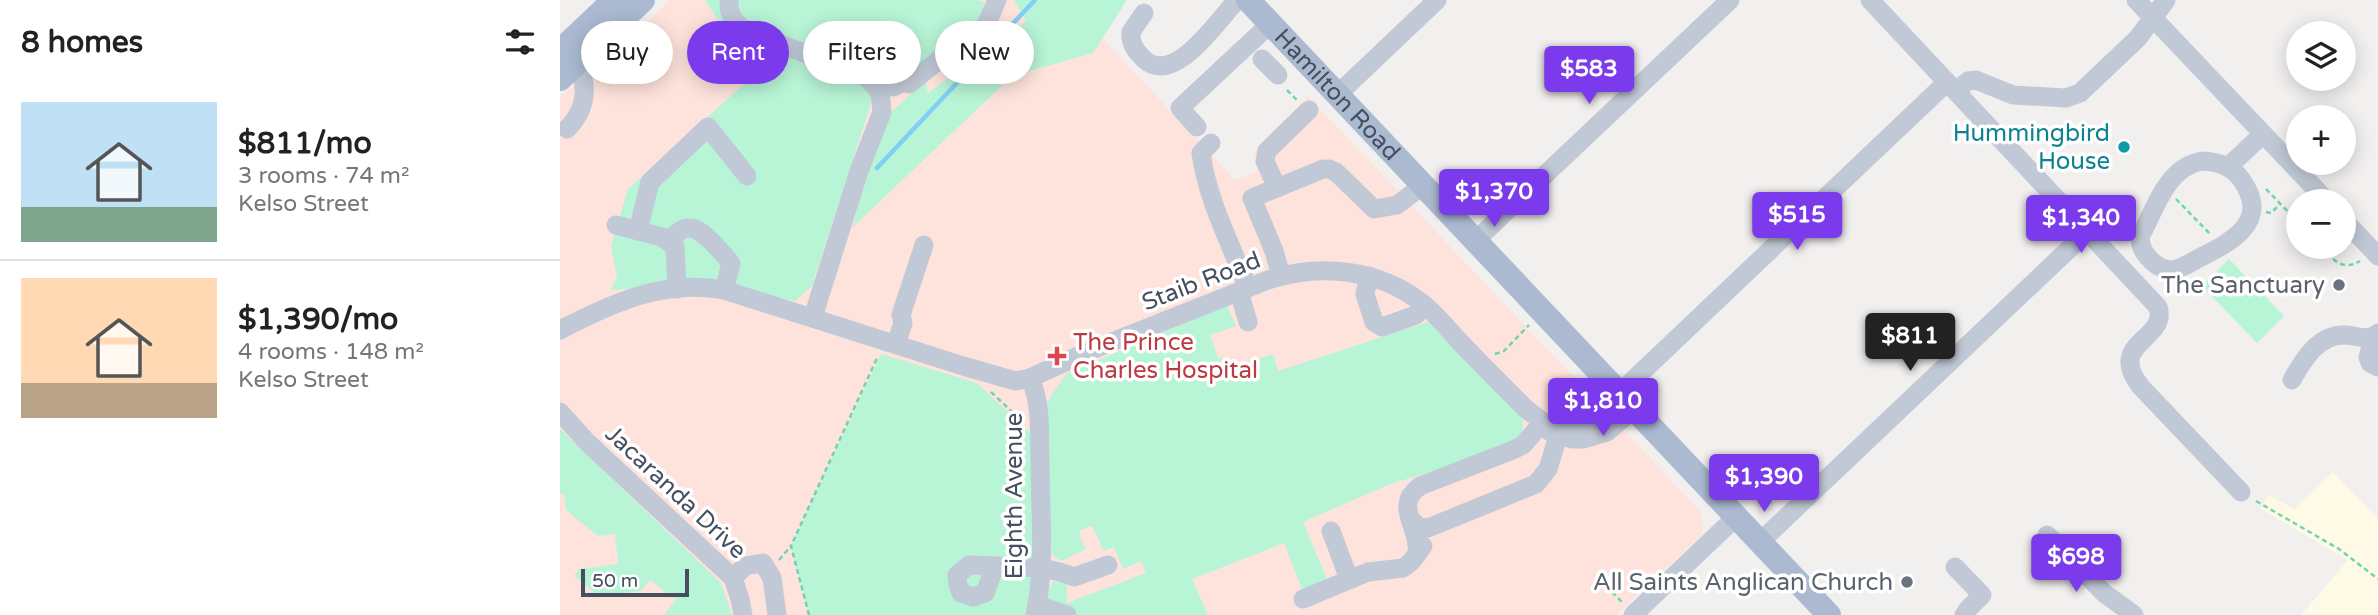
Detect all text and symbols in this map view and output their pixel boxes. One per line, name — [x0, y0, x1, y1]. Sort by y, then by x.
chip: Buy — [581, 21, 673, 84]
chip: Rent — [687, 21, 789, 84]
chip: Filters — [803, 21, 921, 84]
chip: New — [935, 21, 1034, 84]
map controls — [2286, 21, 2356, 259]
button: layers — [2286, 21, 2356, 91]
icon: filters — [501, 23, 539, 61]
street label: Hamilton Road — [1268, 23, 1406, 167]
text: 8 homes — [21, 24, 143, 61]
pin: $583 — [1548, 46, 1630, 106]
text: $583 — [1560, 55, 1618, 83]
button: + — [2286, 105, 2356, 175]
place label: Hummingbird House — [1953, 119, 2110, 176]
text: $811/mo — [238, 125, 372, 162]
icon: home — [77, 130, 161, 214]
marker: Hummingbird House — [2116, 139, 2132, 155]
text: 3 rooms · 74 m² — [238, 162, 409, 190]
pin: $1,370 — [1437, 170, 1551, 229]
text: $1,370 — [1455, 178, 1533, 206]
button: − — [2286, 189, 2356, 259]
text: Kelso Street — [238, 190, 369, 218]
pin: $515 — [1756, 192, 1838, 252]
pin: $1,340 — [2024, 196, 2138, 255]
text: $515 — [1768, 201, 1826, 229]
text: $1,340 — [2042, 204, 2120, 232]
street label: Staib Road — [1138, 246, 1265, 317]
place label: The Sanctuary — [2161, 271, 2325, 300]
marker: The Sanctuary — [2331, 277, 2347, 293]
text: $1,390/mo — [238, 301, 398, 338]
icon: home — [77, 306, 161, 390]
pin: $811 — [1869, 314, 1951, 373]
text: $811 — [1881, 322, 1939, 350]
place label: The Prince Charles Hospital — [1073, 328, 1258, 385]
text: 4 rooms · 148 m² — [238, 338, 424, 366]
marker: The Prince Charles Hospital — [1047, 346, 1067, 366]
text: Kelso Street — [238, 366, 369, 394]
pin: $1,810 — [1546, 378, 1660, 438]
text: $1,810 — [1564, 387, 1642, 415]
street label: Eighth Avenue — [1000, 413, 1029, 579]
street label: Jacaranda Drive — [599, 420, 752, 565]
pin: $1,390 — [1707, 454, 1821, 514]
text: $1,390 — [1725, 463, 1803, 491]
pin: $698 — [2035, 534, 2117, 594]
text: $698 — [2047, 543, 2105, 571]
scale bar — [581, 566, 690, 598]
place label: All Saints Anglican Church — [1593, 568, 1893, 597]
text: 50 m — [592, 570, 638, 592]
marker: All Saints Anglican Church — [1899, 574, 1915, 590]

